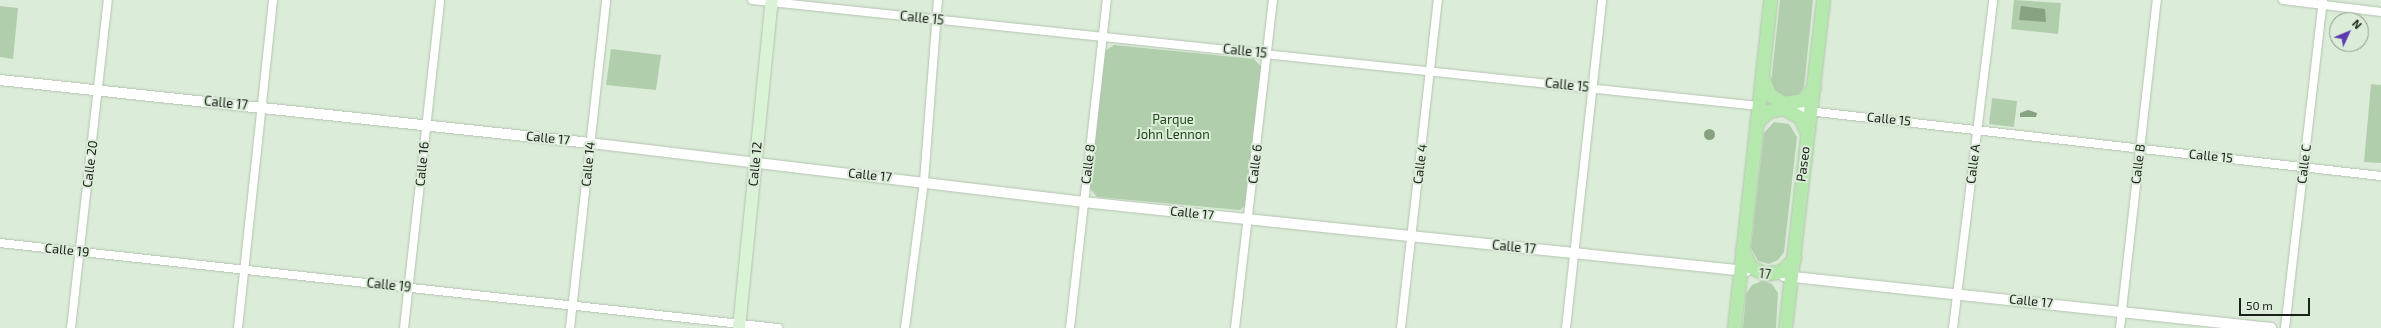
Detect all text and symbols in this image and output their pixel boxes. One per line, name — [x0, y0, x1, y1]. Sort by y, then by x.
street label: Calle 15 — [899, 8, 945, 28]
north arrow — [2329, 12, 2369, 52]
text: N — [2350, 17, 2365, 31]
street label: Calle 15 — [1222, 41, 1268, 61]
street label: Calle 15 — [1544, 75, 1590, 95]
street label: Calle 17 — [203, 93, 249, 113]
street label: Calle 15 — [1866, 109, 1912, 129]
park label: Parque John Lennon — [1136, 112, 1210, 143]
street label: Calle 17 — [525, 128, 571, 148]
street label: Calle 20 — [79, 140, 101, 188]
street label: Calle 16 — [412, 141, 432, 187]
street label: Calle 14 — [578, 141, 598, 187]
street label: Calle 12 — [745, 141, 765, 187]
street label: Calle 8 — [1078, 143, 1098, 185]
street label: Calle 6 — [1245, 143, 1265, 185]
street label: Calle 4 — [1410, 143, 1430, 185]
street label: Calle A — [1963, 143, 1983, 185]
street label: Calle B — [2128, 143, 2148, 185]
street label: Calle C — [2294, 143, 2314, 185]
street label: Paseo — [1793, 145, 1813, 183]
street label: Calle 15 — [2188, 146, 2234, 166]
street label: Calle 17 — [847, 165, 893, 185]
street label: Calle 17 — [1169, 203, 1215, 223]
street label: Calle 17 — [1491, 237, 1537, 257]
street label: Calle 19 — [44, 240, 90, 260]
street label: 17 — [1758, 266, 1772, 282]
street label: Calle 19 — [366, 275, 412, 295]
scale bar — [2241, 290, 2312, 316]
street label: Calle 17 — [2008, 291, 2054, 311]
text: 50 m — [2246, 298, 2273, 312]

